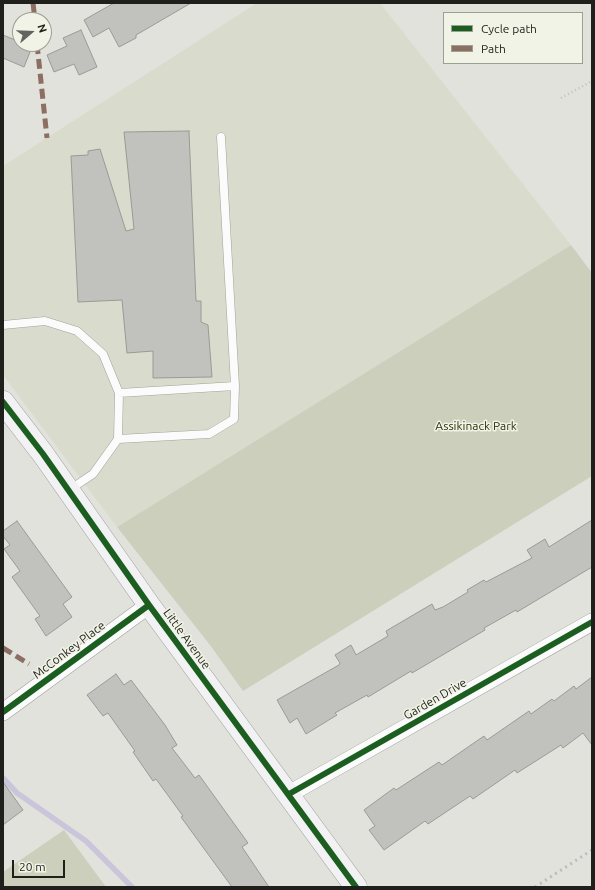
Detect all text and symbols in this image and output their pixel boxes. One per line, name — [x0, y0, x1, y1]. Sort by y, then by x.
north arrow — [12, 12, 52, 52]
legend — [443, 12, 583, 64]
text: Cycle path — [481, 22, 537, 35]
text: N — [35, 23, 49, 34]
text: Path — [481, 42, 506, 55]
park label: Assikinack Park — [435, 419, 517, 433]
street label: Little Avenue — [160, 606, 214, 672]
street label: McConkey Place — [30, 618, 108, 682]
street label: Garden Drive — [401, 675, 469, 723]
scale bar — [14, 852, 67, 878]
text: 20 m — [19, 860, 46, 873]

